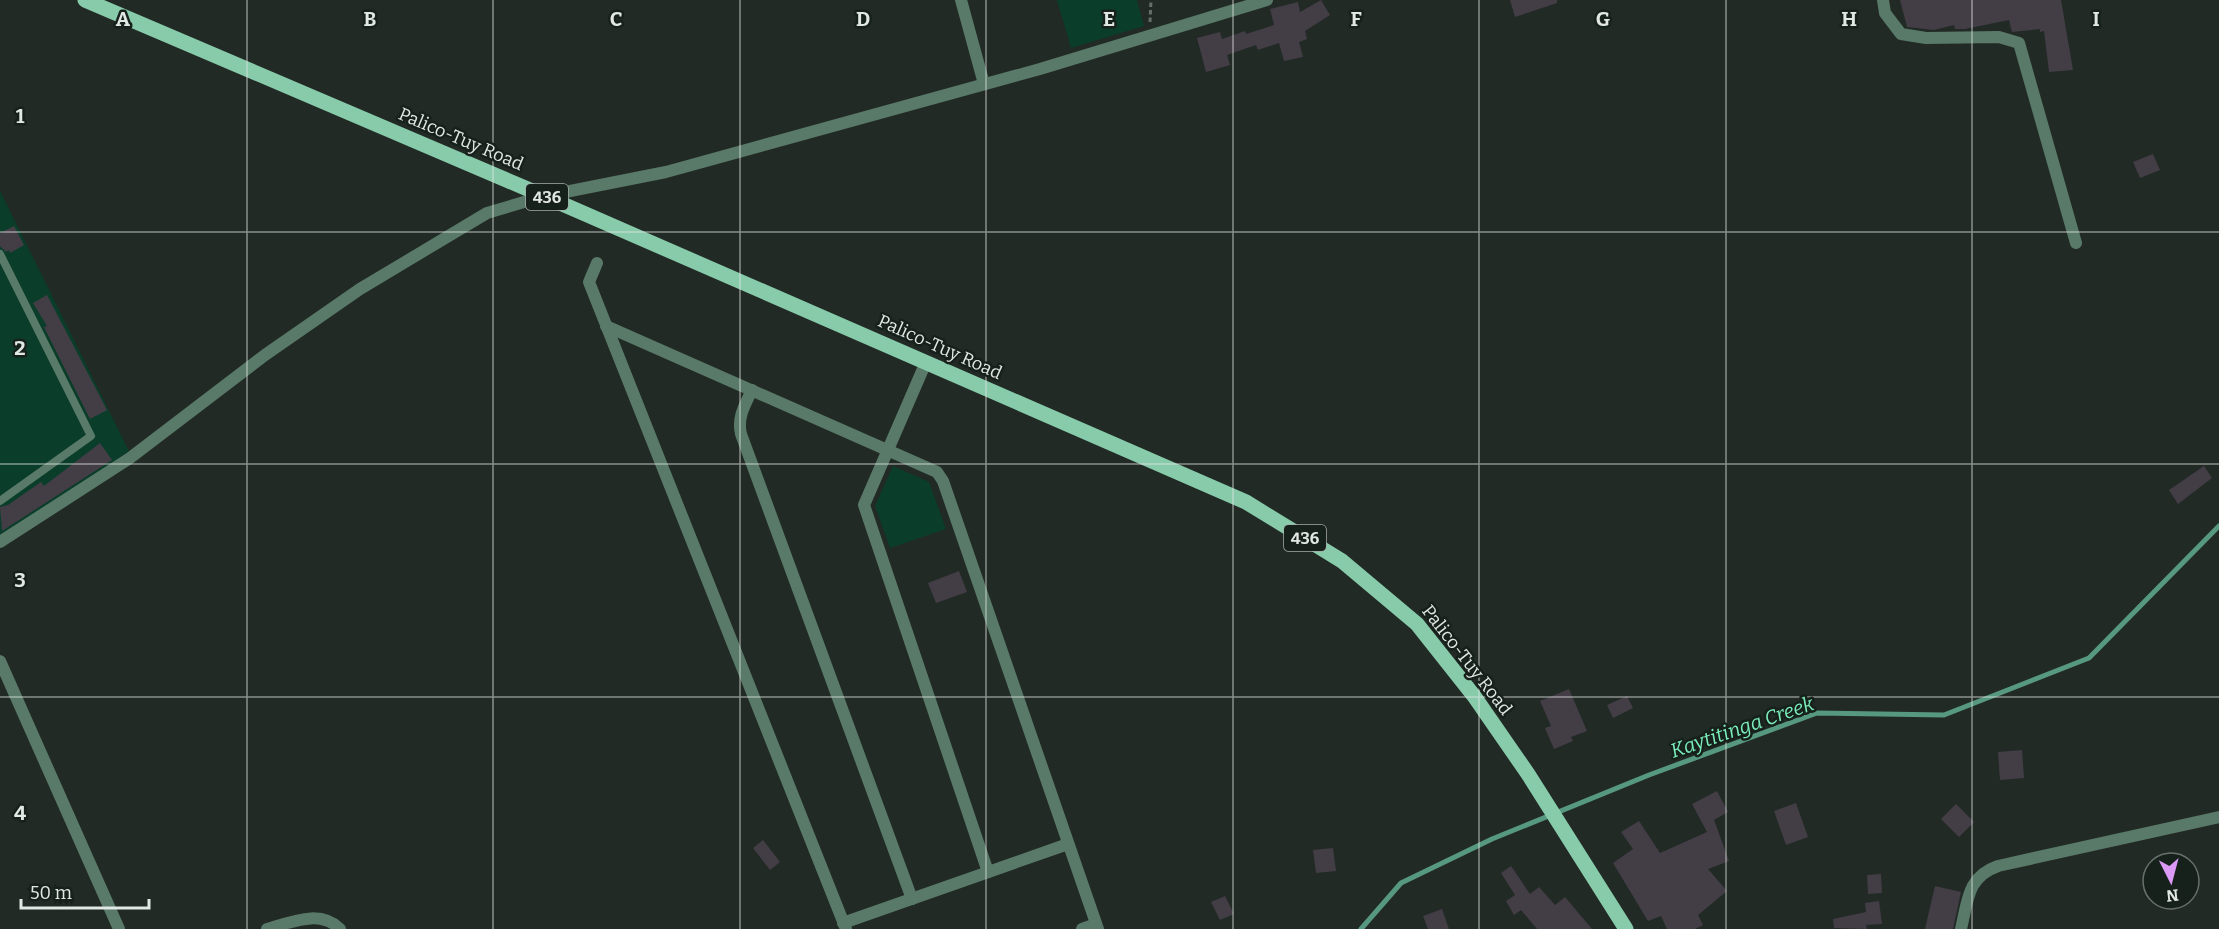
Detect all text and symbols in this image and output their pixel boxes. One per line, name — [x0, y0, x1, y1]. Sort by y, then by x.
text: A — [116, 7, 131, 31]
text: B — [364, 7, 377, 31]
text: C — [610, 7, 622, 31]
text: D — [856, 7, 870, 31]
text: E — [1103, 7, 1115, 31]
text: F — [1350, 7, 1362, 31]
text: G — [1596, 7, 1610, 31]
text: H — [1841, 7, 1857, 31]
text: I — [2092, 7, 2100, 31]
street label: Palico-Tuy Road — [395, 103, 527, 175]
text: 1 — [16, 104, 25, 128]
road number: 436 — [526, 184, 568, 210]
street label: Palico-Tuy Road — [875, 310, 1006, 384]
text: 2 — [14, 336, 26, 360]
road number: 436 — [1284, 525, 1326, 551]
text: 3 — [14, 568, 26, 592]
street label: Palico-Tuy Road — [1417, 601, 1517, 720]
water label: Kaytitinga Creek — [1667, 691, 1817, 763]
text: 4 — [14, 801, 26, 825]
north arrow — [2141, 851, 2201, 911]
scale bar — [21, 872, 148, 910]
text: 50 m — [30, 882, 72, 904]
text: N — [2165, 885, 2180, 906]

